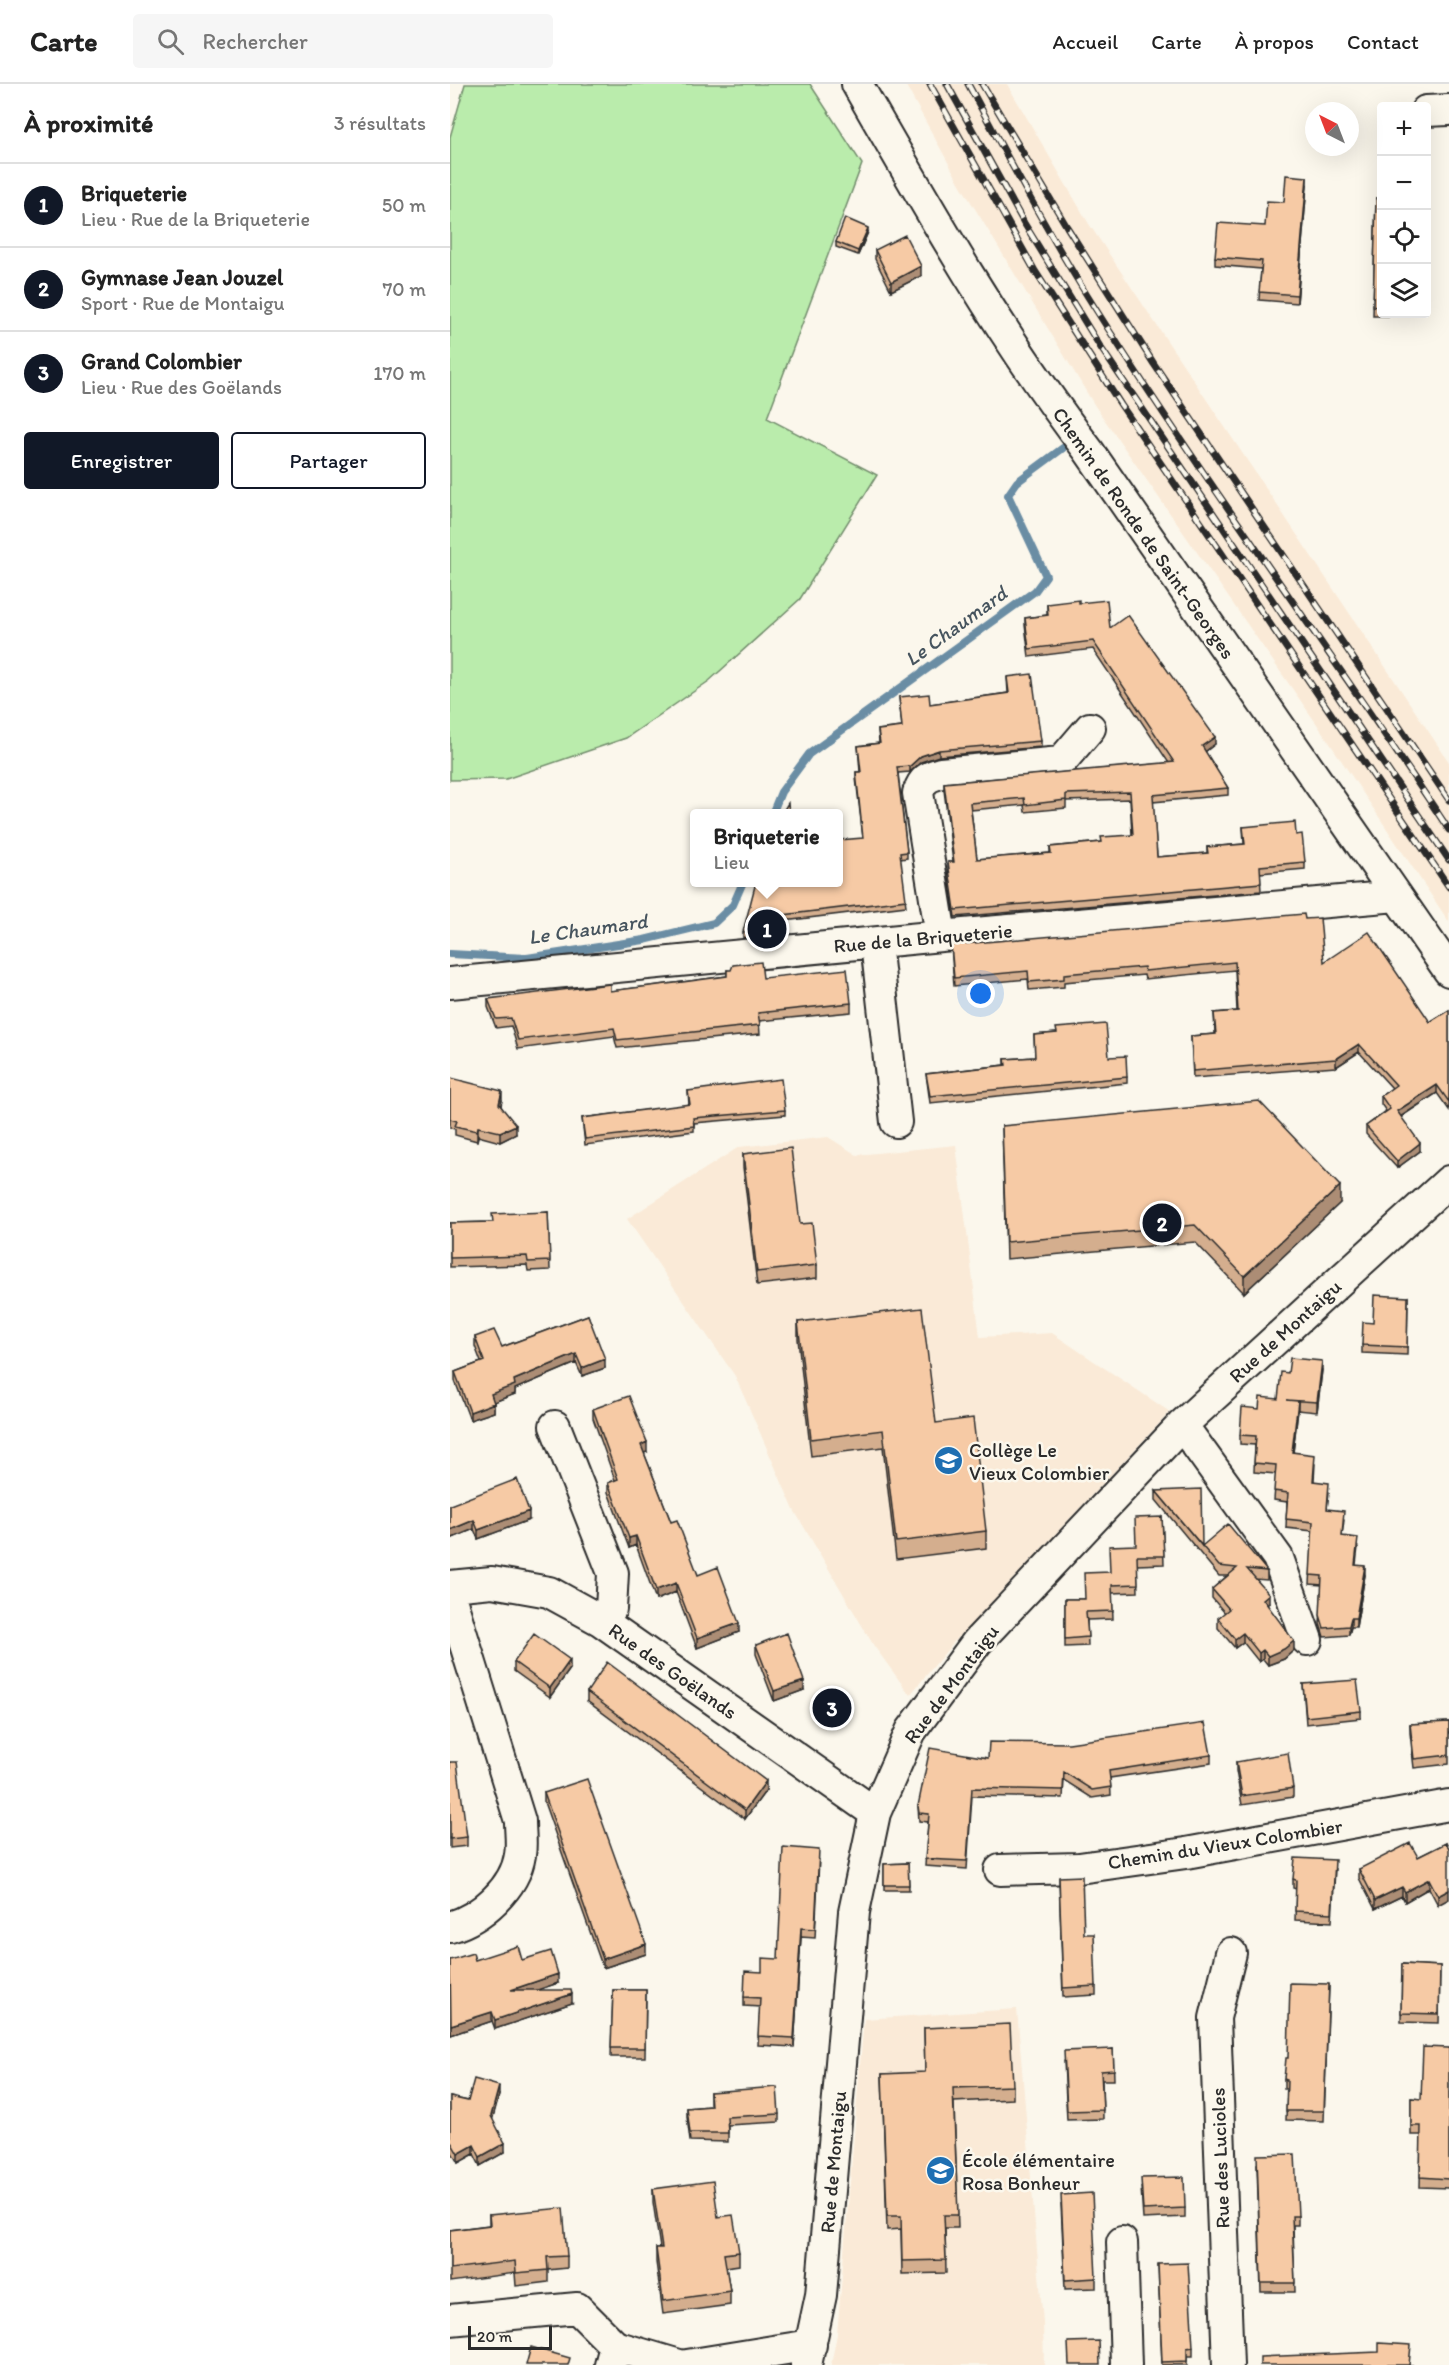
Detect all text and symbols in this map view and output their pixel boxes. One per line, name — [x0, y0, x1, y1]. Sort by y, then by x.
search box — [133, 14, 553, 68]
text: Carte — [30, 24, 97, 58]
icon: search — [154, 25, 187, 58]
text: Rechercher — [202, 28, 308, 55]
text: Accueil — [1053, 29, 1118, 54]
text: Carte — [1151, 29, 1202, 54]
text: À propos — [1235, 29, 1314, 54]
text: Contact — [1347, 29, 1419, 54]
north arrow — [1305, 102, 1359, 156]
map controls — [1377, 102, 1431, 318]
button: + — [1377, 102, 1431, 156]
text: À proximité — [24, 107, 153, 139]
text: 3 résultats — [334, 111, 426, 135]
button: − — [1377, 156, 1431, 210]
text: Briqueterie — [81, 180, 187, 207]
text: 1 — [39, 193, 48, 217]
text: 50 m — [382, 193, 426, 217]
text: Lieu · Rue de la Briqueterie — [81, 207, 310, 231]
button: locate — [1377, 210, 1431, 264]
text: Gymnase Jean Jouzel — [81, 264, 283, 291]
button: layers — [1377, 264, 1431, 318]
text: 2 — [38, 277, 49, 301]
text: 70 m — [382, 277, 426, 301]
text: Sport · Rue de Montaigu — [81, 291, 285, 315]
text: Grand Colombier — [81, 348, 242, 375]
text: 3 — [38, 361, 49, 385]
text: 170 m — [373, 361, 426, 385]
text: Lieu · Rue des Goëlands — [81, 375, 282, 399]
street label: Chemin de Ronde de Saint-Georges — [1048, 403, 1240, 663]
button: Enregistrer — [24, 432, 219, 489]
button: Partager — [231, 432, 426, 489]
water label: Le Chaumard — [900, 579, 1013, 671]
popup — [690, 809, 843, 887]
text: Briqueterie — [713, 823, 820, 850]
text: Lieu — [713, 850, 749, 874]
pin: 1 — [748, 906, 786, 952]
water label: Le Chaumard — [527, 908, 650, 949]
street label: Rue de la Briqueterie — [833, 918, 1013, 958]
your location — [966, 979, 995, 1008]
pin: 2 — [1142, 1200, 1182, 1246]
street label: Rue de Montaigu — [1224, 1274, 1346, 1388]
place label: Collège Le Vieux Colombier — [969, 1438, 1110, 1485]
school or university icon: Collège Le Vieux Colombier — [932, 1445, 964, 1477]
street label: Rue des Goëlands — [604, 1618, 742, 1724]
street label: Rue de Montaigu — [898, 1620, 1004, 1748]
pin: 3 — [812, 1686, 851, 1730]
street label: Chemin du Vieux Colombier — [1106, 1814, 1344, 1874]
street label: Rue des Lucioles — [1206, 2087, 1234, 2229]
street label: Rue de Montaigu — [815, 2090, 851, 2234]
place label: École élémentaire Rosa Bonheur — [962, 2148, 1115, 2195]
school or university icon: École élémentaire Rosa Bonheur — [925, 2155, 957, 2187]
scale bar — [468, 2323, 552, 2350]
text: 20 m — [477, 2327, 512, 2346]

